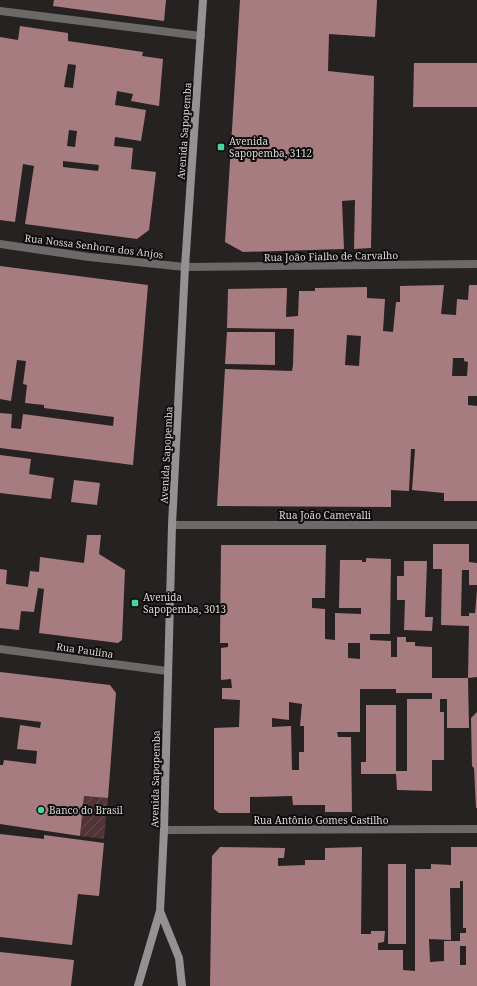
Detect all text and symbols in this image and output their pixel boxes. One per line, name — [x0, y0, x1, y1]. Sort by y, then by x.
street label: Avenida Sapopemba — [174, 82, 194, 180]
place label: Avenida Sapopemba, 3112 — [229, 134, 312, 160]
marker: Avenida Sapopemba, 3112 — [216, 142, 226, 152]
street label: Rua Nossa Senhora dos Anjos — [24, 231, 165, 262]
street label: Rua João Fialho de Carvalho — [264, 248, 398, 264]
street label: Avenida Sapopemba — [156, 406, 176, 504]
street label: Rua João Camevalli — [279, 508, 372, 522]
place label: Avenida Sapopemba, 3013 — [143, 590, 227, 616]
marker: Avenida Sapopemba, 3013 — [130, 598, 140, 608]
street label: Rua Paulina — [56, 639, 115, 661]
street label: Avenida Sapopemba — [147, 730, 163, 828]
place label: Banco do Brasil — [49, 803, 123, 817]
marker: Banco do Brasil — [36, 805, 46, 815]
street label: Rua Antônio Gomes Castilho — [254, 813, 389, 827]

